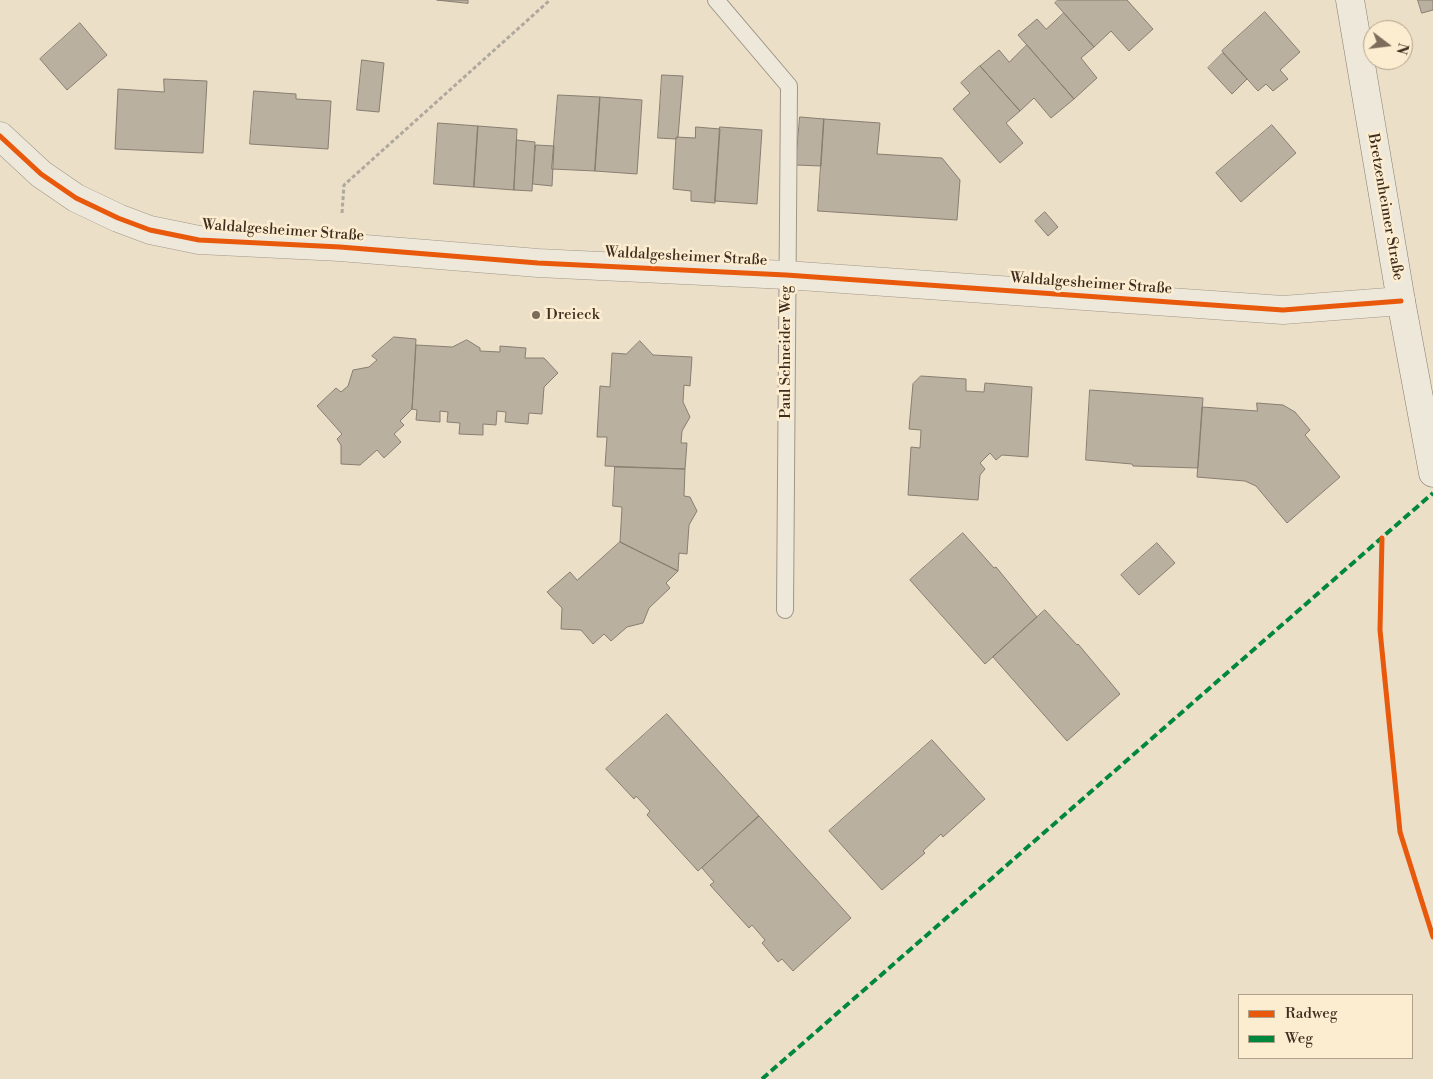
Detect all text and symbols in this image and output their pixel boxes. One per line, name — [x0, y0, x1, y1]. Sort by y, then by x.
north arrow — [1363, 20, 1413, 70]
text: N — [1391, 41, 1412, 56]
street label: Bretzenheimer Straße — [1363, 132, 1407, 282]
street label: Waldalgesheimer Straße — [201, 216, 365, 246]
street label: Waldalgesheimer Straße — [604, 244, 768, 270]
street label: Waldalgesheimer Straße — [1009, 269, 1173, 299]
street label: Paul Schneider Weg — [777, 285, 795, 419]
place label: Dreieck — [546, 306, 600, 324]
marker: Dreieck — [530, 309, 542, 321]
legend — [1238, 994, 1413, 1059]
text: Radweg — [1285, 1004, 1338, 1023]
text: Weg — [1285, 1029, 1313, 1048]

